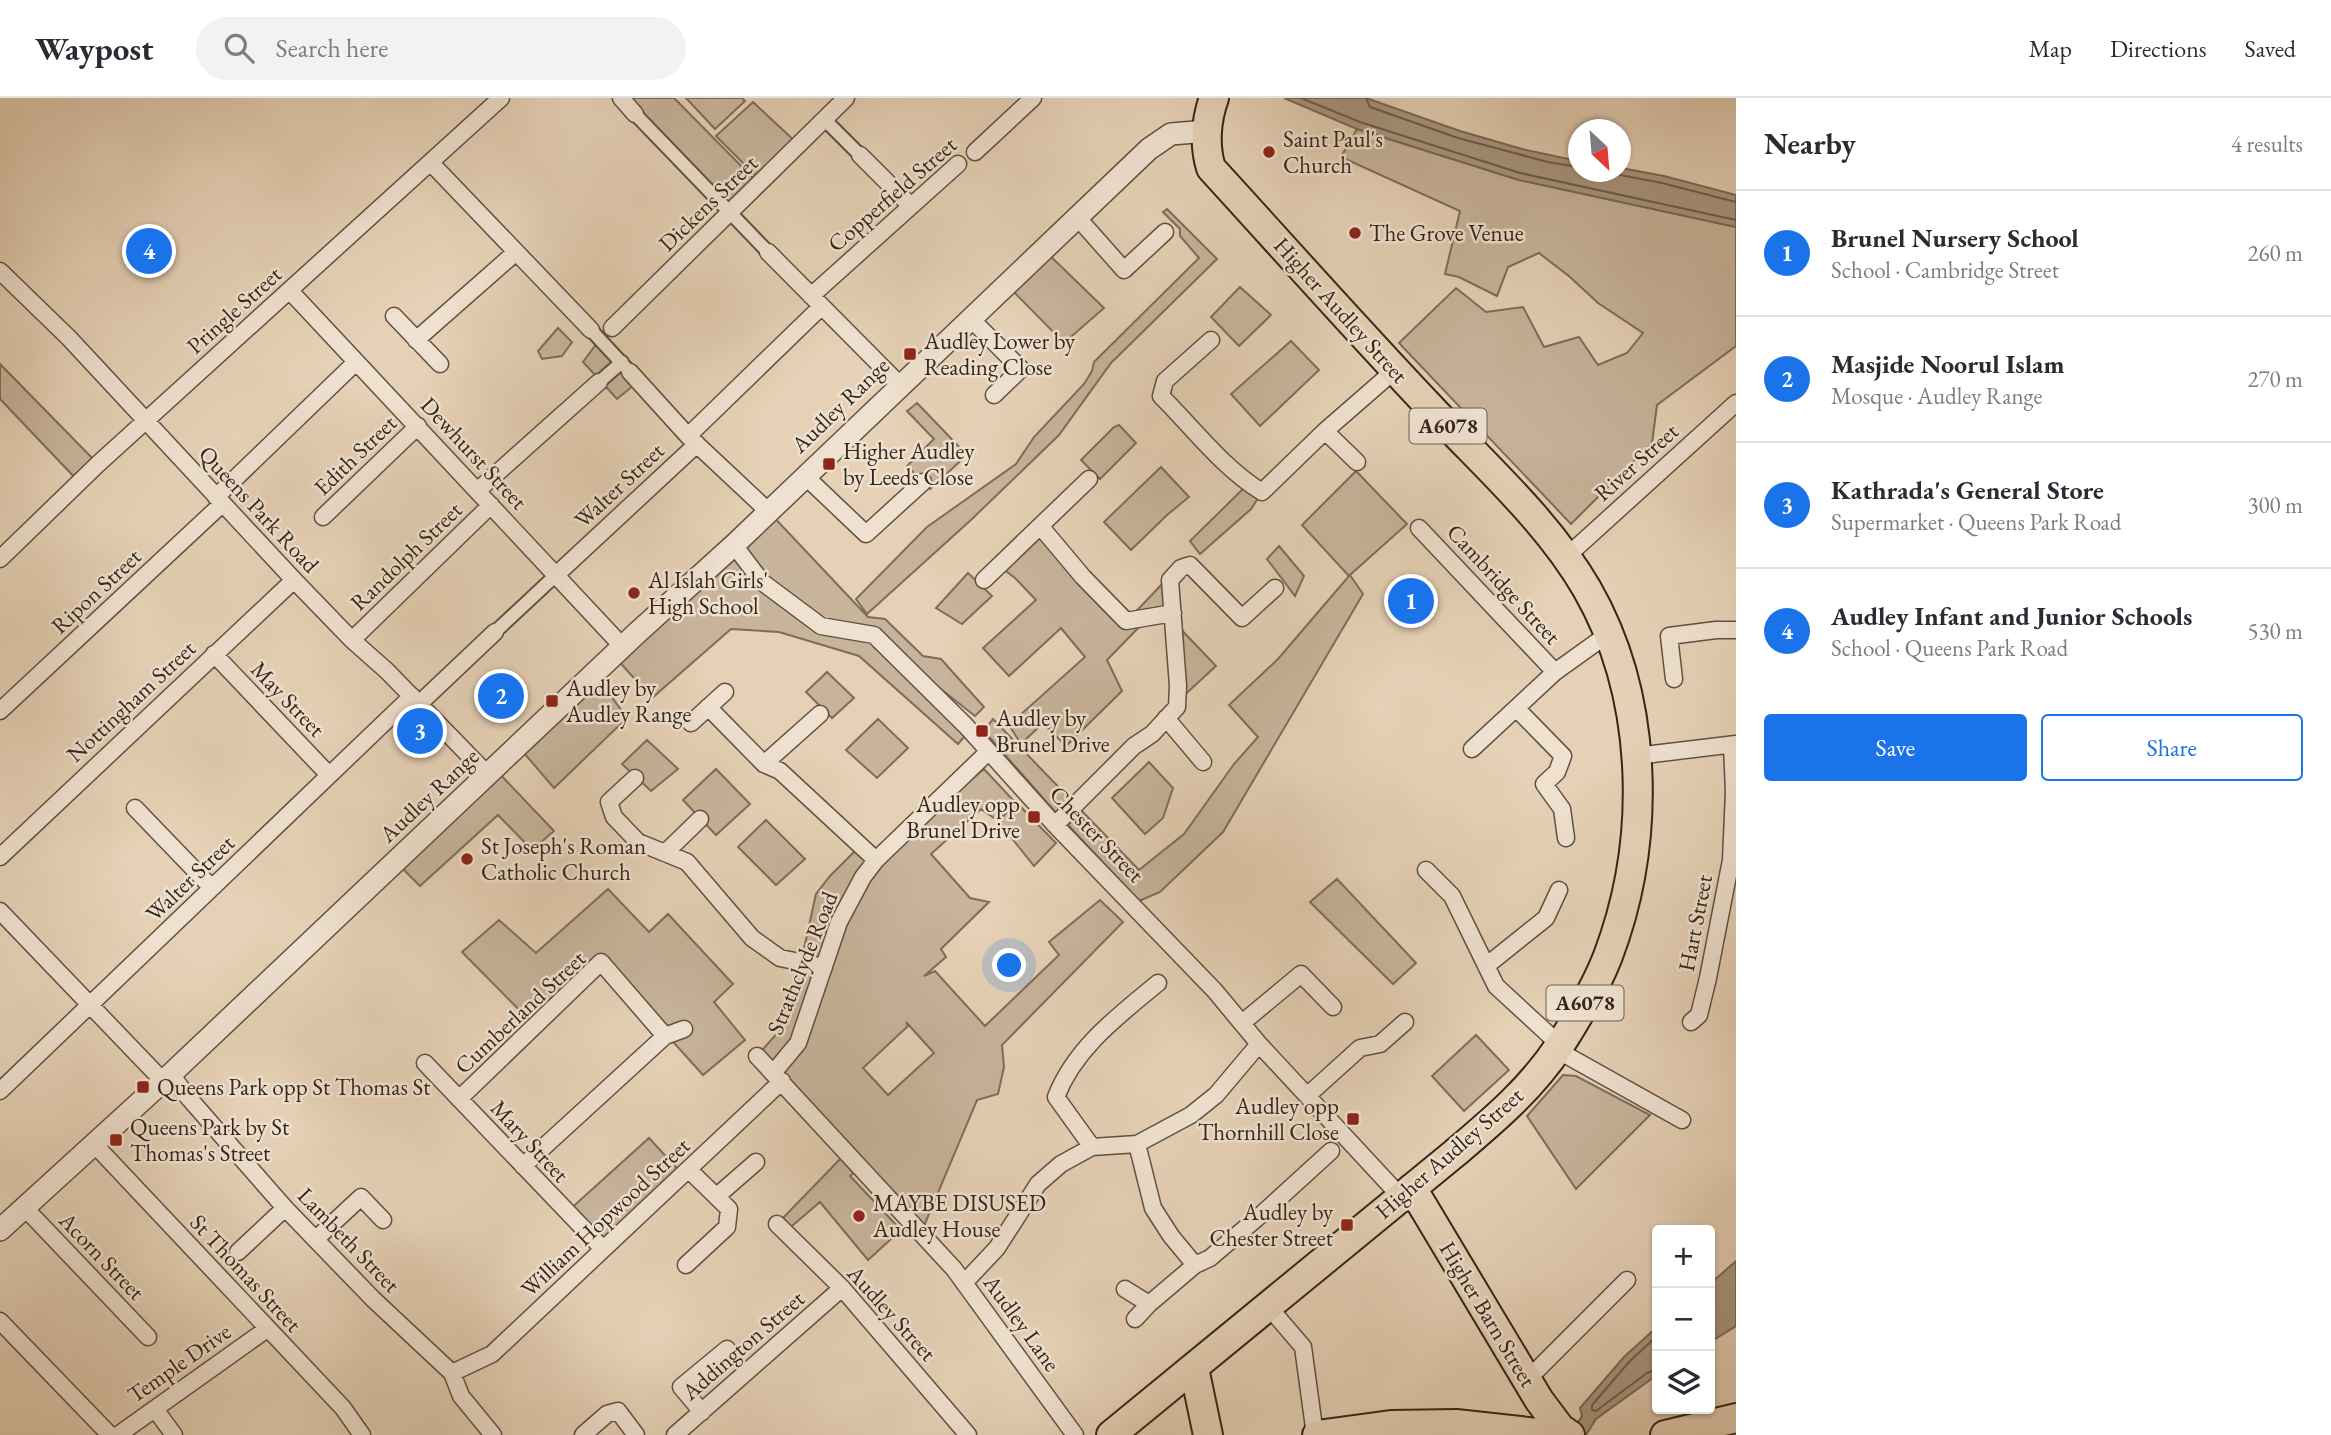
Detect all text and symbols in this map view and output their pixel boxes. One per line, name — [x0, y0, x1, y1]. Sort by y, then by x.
search box — [196, 17, 686, 80]
text: Waypost — [35, 27, 154, 70]
icon: search — [220, 29, 258, 67]
text: Search here — [276, 31, 388, 65]
text: Map — [2029, 33, 2072, 64]
text: Directions — [2110, 33, 2207, 64]
text: Saved — [2245, 33, 2296, 64]
north arrow — [1568, 119, 1631, 182]
place label: Saint Paul's Church — [1283, 124, 1383, 180]
text: Nearby — [1764, 124, 1856, 163]
street label: Copperfield Street — [821, 129, 963, 258]
text: 4 results — [2231, 129, 2303, 159]
marker: Saint Paul's Church — [1261, 144, 1277, 160]
street label: Dickens Street — [652, 148, 765, 258]
place label: The Grove Venue — [1369, 218, 1524, 248]
text: Brunel Nursery School — [1831, 221, 2079, 255]
pin: 4 — [126, 225, 172, 277]
marker: The Grove Venue — [1347, 225, 1363, 241]
street label: Higher Audley Street — [1267, 231, 1415, 390]
text: 1 — [1781, 238, 1793, 268]
text: 260 m — [2247, 238, 2303, 268]
text: School · Cambridge Street — [1831, 255, 2059, 285]
street label: Pringle Street — [180, 259, 288, 361]
place label: Audley Lower by Reading Close — [923, 326, 1076, 382]
marker: Audley Lower by Reading Close — [902, 346, 918, 362]
text: Masjide Noorul Islam — [1831, 347, 2064, 381]
street label: Audley Range — [784, 351, 896, 460]
text: 2 — [1781, 364, 1793, 394]
text: 270 m — [2247, 364, 2303, 394]
text: Mosque · Audley Range — [1831, 381, 2043, 411]
street label: Dewhurst Street — [414, 390, 534, 516]
street label: Edith Street — [307, 408, 403, 502]
road number: A6078 — [1410, 408, 1486, 444]
street label: River Street — [1588, 416, 1685, 508]
street label: Walter Street — [568, 435, 671, 534]
place label: Higher Audley by Leeds Close — [843, 436, 976, 492]
street label: Queens Park Road — [192, 439, 326, 579]
marker: Higher Audley by Leeds Close — [821, 456, 837, 472]
text: Kathrada's General Store — [1831, 473, 2104, 507]
text: 3 — [1781, 490, 1793, 520]
text: 300 m — [2247, 490, 2303, 520]
street label: Randolph Street — [344, 494, 469, 617]
text: Supermarket · Queens Park Road — [1831, 507, 2121, 537]
street label: Cambridge Street — [1440, 517, 1568, 651]
street label: Ripon Street — [45, 541, 148, 640]
place label: Al Islah Girls' High School — [647, 565, 768, 621]
pin: 1 — [1388, 575, 1434, 627]
marker: Al Islah Girls' High School — [626, 585, 642, 601]
text: Audley Infant and Junior Schools — [1831, 599, 2192, 633]
text: 4 — [1781, 616, 1793, 646]
text: 530 m — [2247, 616, 2303, 646]
street label: Nottingham Street — [60, 633, 202, 769]
text: School · Queens Park Road — [1831, 633, 2068, 663]
street label: May Street — [244, 655, 332, 744]
pin: 2 — [478, 670, 524, 722]
place label: Audley by Audley Range — [565, 673, 692, 729]
marker: Audley by Audley Range — [544, 693, 560, 709]
place label: Audley by Brunel Drive — [995, 703, 1110, 759]
pin: 3 — [397, 705, 443, 757]
button: Save — [1764, 714, 2027, 781]
button: Share — [2041, 714, 2303, 781]
marker: Audley by Brunel Drive — [974, 723, 990, 739]
street label: Audley Range — [372, 741, 485, 849]
street label: Chester Street — [1043, 779, 1151, 889]
place label: Audley opp Brunel Drive — [906, 789, 1020, 845]
marker: Audley opp Brunel Drive — [1026, 809, 1042, 825]
street label: Walter Street — [139, 828, 241, 928]
place label: St Joseph's Roman Catholic Church — [481, 831, 646, 887]
marker: St Joseph's Roman Catholic Church — [459, 851, 475, 867]
street label: Hart Street — [1671, 871, 1719, 974]
street label: Strathclyde Road — [760, 887, 844, 1039]
street label: Cumberland Street — [448, 943, 592, 1080]
your location — [992, 948, 1026, 982]
road number: A6078 — [1546, 986, 1624, 1020]
place label: Queens Park opp St Thomas St — [157, 1072, 431, 1102]
marker: Queens Park opp St Thomas St — [135, 1079, 151, 1095]
street label: Higher Audley Street — [1369, 1080, 1530, 1226]
place label: Audley opp Thornhill Close — [1198, 1091, 1339, 1147]
street label: Mary Street — [484, 1093, 576, 1189]
marker: Audley opp Thornhill Close — [1345, 1111, 1361, 1127]
place label: Queens Park by St Thomas's Street — [130, 1112, 290, 1168]
street label: William Hopwood Street — [514, 1130, 697, 1303]
marker: Queens Park by St Thomas's Street — [108, 1132, 124, 1148]
street label: Lambeth Street — [291, 1181, 407, 1300]
place label: MAYBE DISUSED Audley House — [872, 1188, 1046, 1244]
place label: Audley by Chester Street — [1209, 1197, 1334, 1253]
street label: Acorn Street — [52, 1205, 152, 1307]
street label: St Thomas Street — [184, 1208, 309, 1339]
marker: MAYBE DISUSED Audley House — [851, 1208, 867, 1224]
marker: Audley by Chester Street — [1339, 1217, 1355, 1233]
map controls — [1652, 1225, 1715, 1414]
button: + — [1652, 1225, 1715, 1288]
street label: Higher Barn Street — [1433, 1236, 1544, 1393]
street label: Audley Street — [840, 1258, 944, 1368]
street label: Audley Lane — [976, 1268, 1067, 1377]
street label: Addington Street — [675, 1283, 811, 1407]
button: − — [1652, 1288, 1715, 1351]
street label: Temple Drive — [121, 1316, 237, 1410]
button: layers — [1652, 1351, 1715, 1414]

